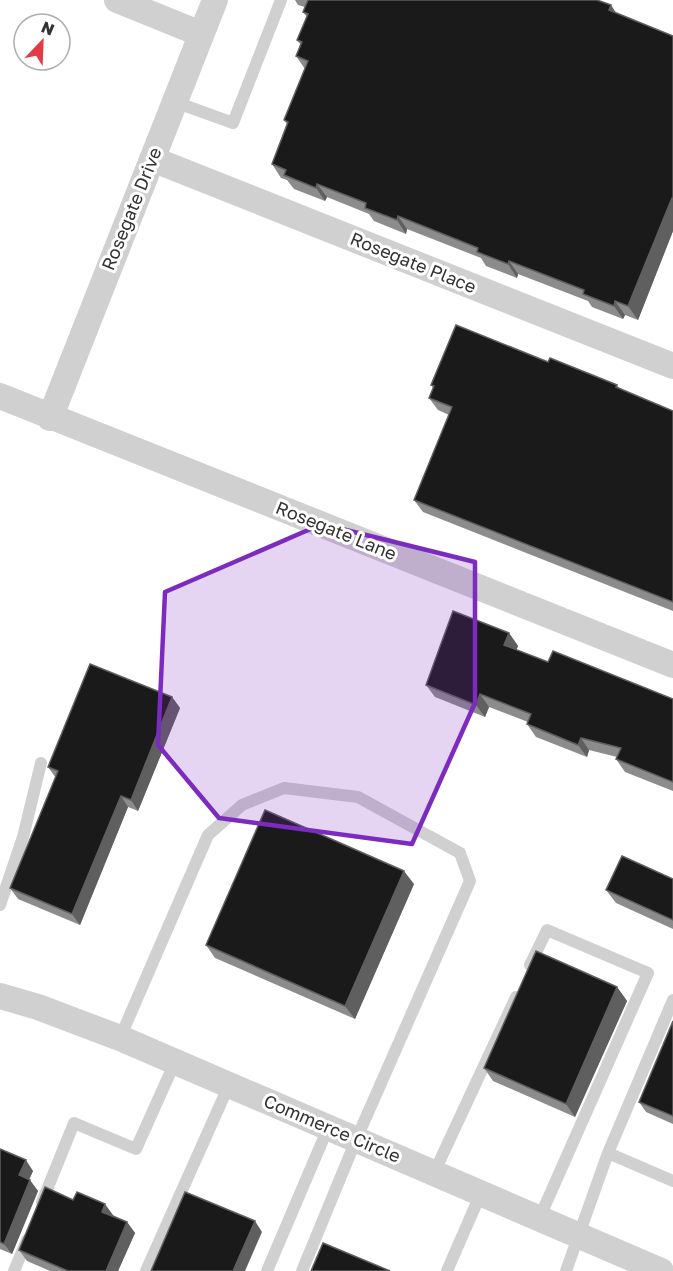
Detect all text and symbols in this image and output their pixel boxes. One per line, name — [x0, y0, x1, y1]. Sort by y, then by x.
north arrow — [12, 12, 72, 72]
text: N — [38, 17, 57, 40]
street label: Rosegate Drive — [96, 144, 166, 273]
street label: Rosegate Place — [347, 227, 480, 297]
street label: Rosegate Lane — [273, 496, 400, 564]
street label: Commerce Circle — [261, 1089, 404, 1167]

